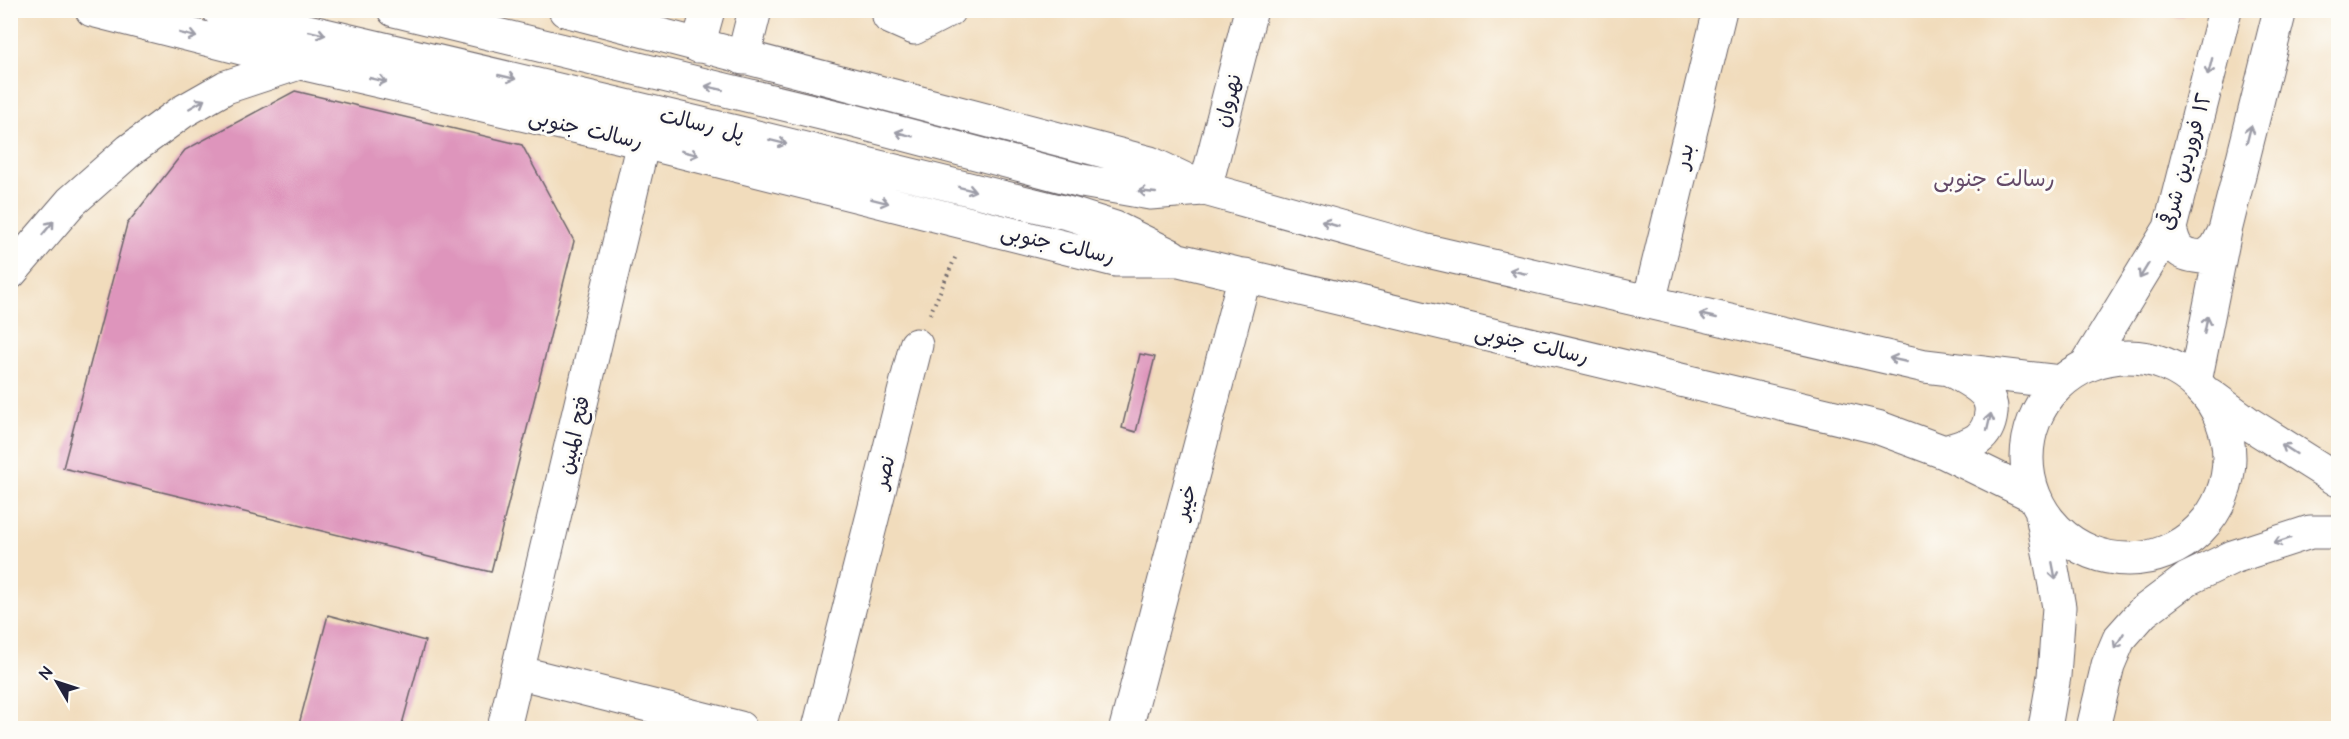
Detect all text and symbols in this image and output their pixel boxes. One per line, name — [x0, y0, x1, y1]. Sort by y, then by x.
one-way arrow — [306, 28, 326, 39]
one-way arrow — [178, 30, 197, 42]
one-way arrow — [2204, 57, 2216, 76]
street label: نهروان — [1208, 70, 1249, 130]
one-way arrow — [497, 72, 516, 84]
one-way arrow — [368, 75, 387, 87]
one-way arrow — [705, 82, 724, 94]
street label: ١٢ فروردین شرقی — [2152, 89, 2219, 234]
one-way arrow — [188, 97, 205, 109]
street label: پل رسالت — [657, 101, 747, 148]
street label: رسالت جنوبی — [526, 102, 646, 157]
one-way arrow — [2244, 125, 2256, 144]
one-way arrow — [895, 128, 914, 140]
one-way arrow — [768, 137, 787, 149]
street label: بدر — [1667, 141, 1702, 174]
one-way arrow — [681, 148, 700, 160]
district label: رسالت جنوبی — [1933, 164, 2055, 195]
one-way arrow — [958, 183, 977, 195]
one-way arrow — [1138, 186, 1157, 197]
one-way arrow — [870, 195, 889, 207]
street label: رسالت جنوبی — [998, 217, 1118, 272]
one-way arrow — [1320, 218, 1339, 229]
one-way arrow — [42, 220, 55, 236]
one-way arrow — [2137, 262, 2149, 279]
one-way arrow — [1509, 266, 1528, 278]
one-way arrow — [1699, 310, 1719, 321]
one-way arrow — [2201, 315, 2213, 334]
street label: رسالت جنوبی — [1472, 317, 1592, 372]
one-way arrow — [1889, 354, 1909, 365]
street label: فتح المبین — [551, 393, 598, 477]
one-way arrow — [1983, 413, 1995, 432]
one-way arrow — [2280, 443, 2297, 456]
street label: نصر — [866, 452, 903, 494]
street label: خیبر — [1166, 481, 1204, 525]
one-way arrow — [2272, 536, 2291, 547]
one-way arrow — [2049, 561, 2060, 580]
one-way arrow — [2113, 633, 2126, 650]
north arrow — [27, 652, 87, 712]
text: N — [34, 662, 58, 684]

